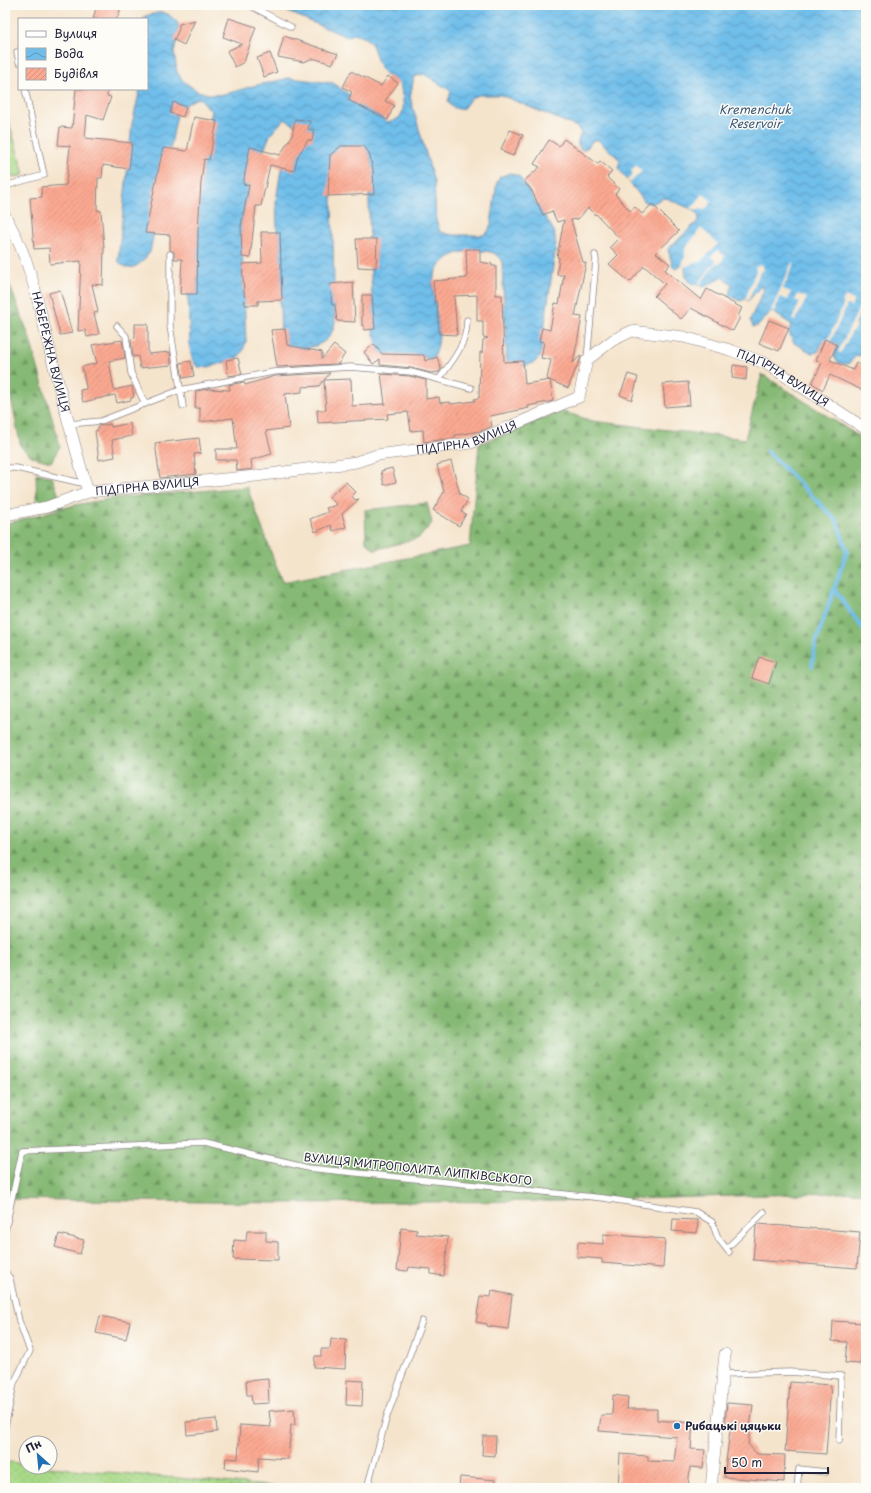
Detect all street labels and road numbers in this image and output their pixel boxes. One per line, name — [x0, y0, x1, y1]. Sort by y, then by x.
street label: НАБЕРЕЖНА ВУЛИЦЯ — [28, 289, 74, 414]
street label: ПІДГІРНА ВУЛИЦЯ — [734, 344, 832, 410]
street label: ПІДГІРНА ВУЛИЦЯ — [415, 415, 519, 458]
street label: ПІДГІРНА ВУЛИЦЯ — [95, 472, 200, 499]
street label: ВУЛИЦЯ МИТРОПОЛИТА ЛИПКІВСЬКОГО — [303, 1148, 533, 1189]

